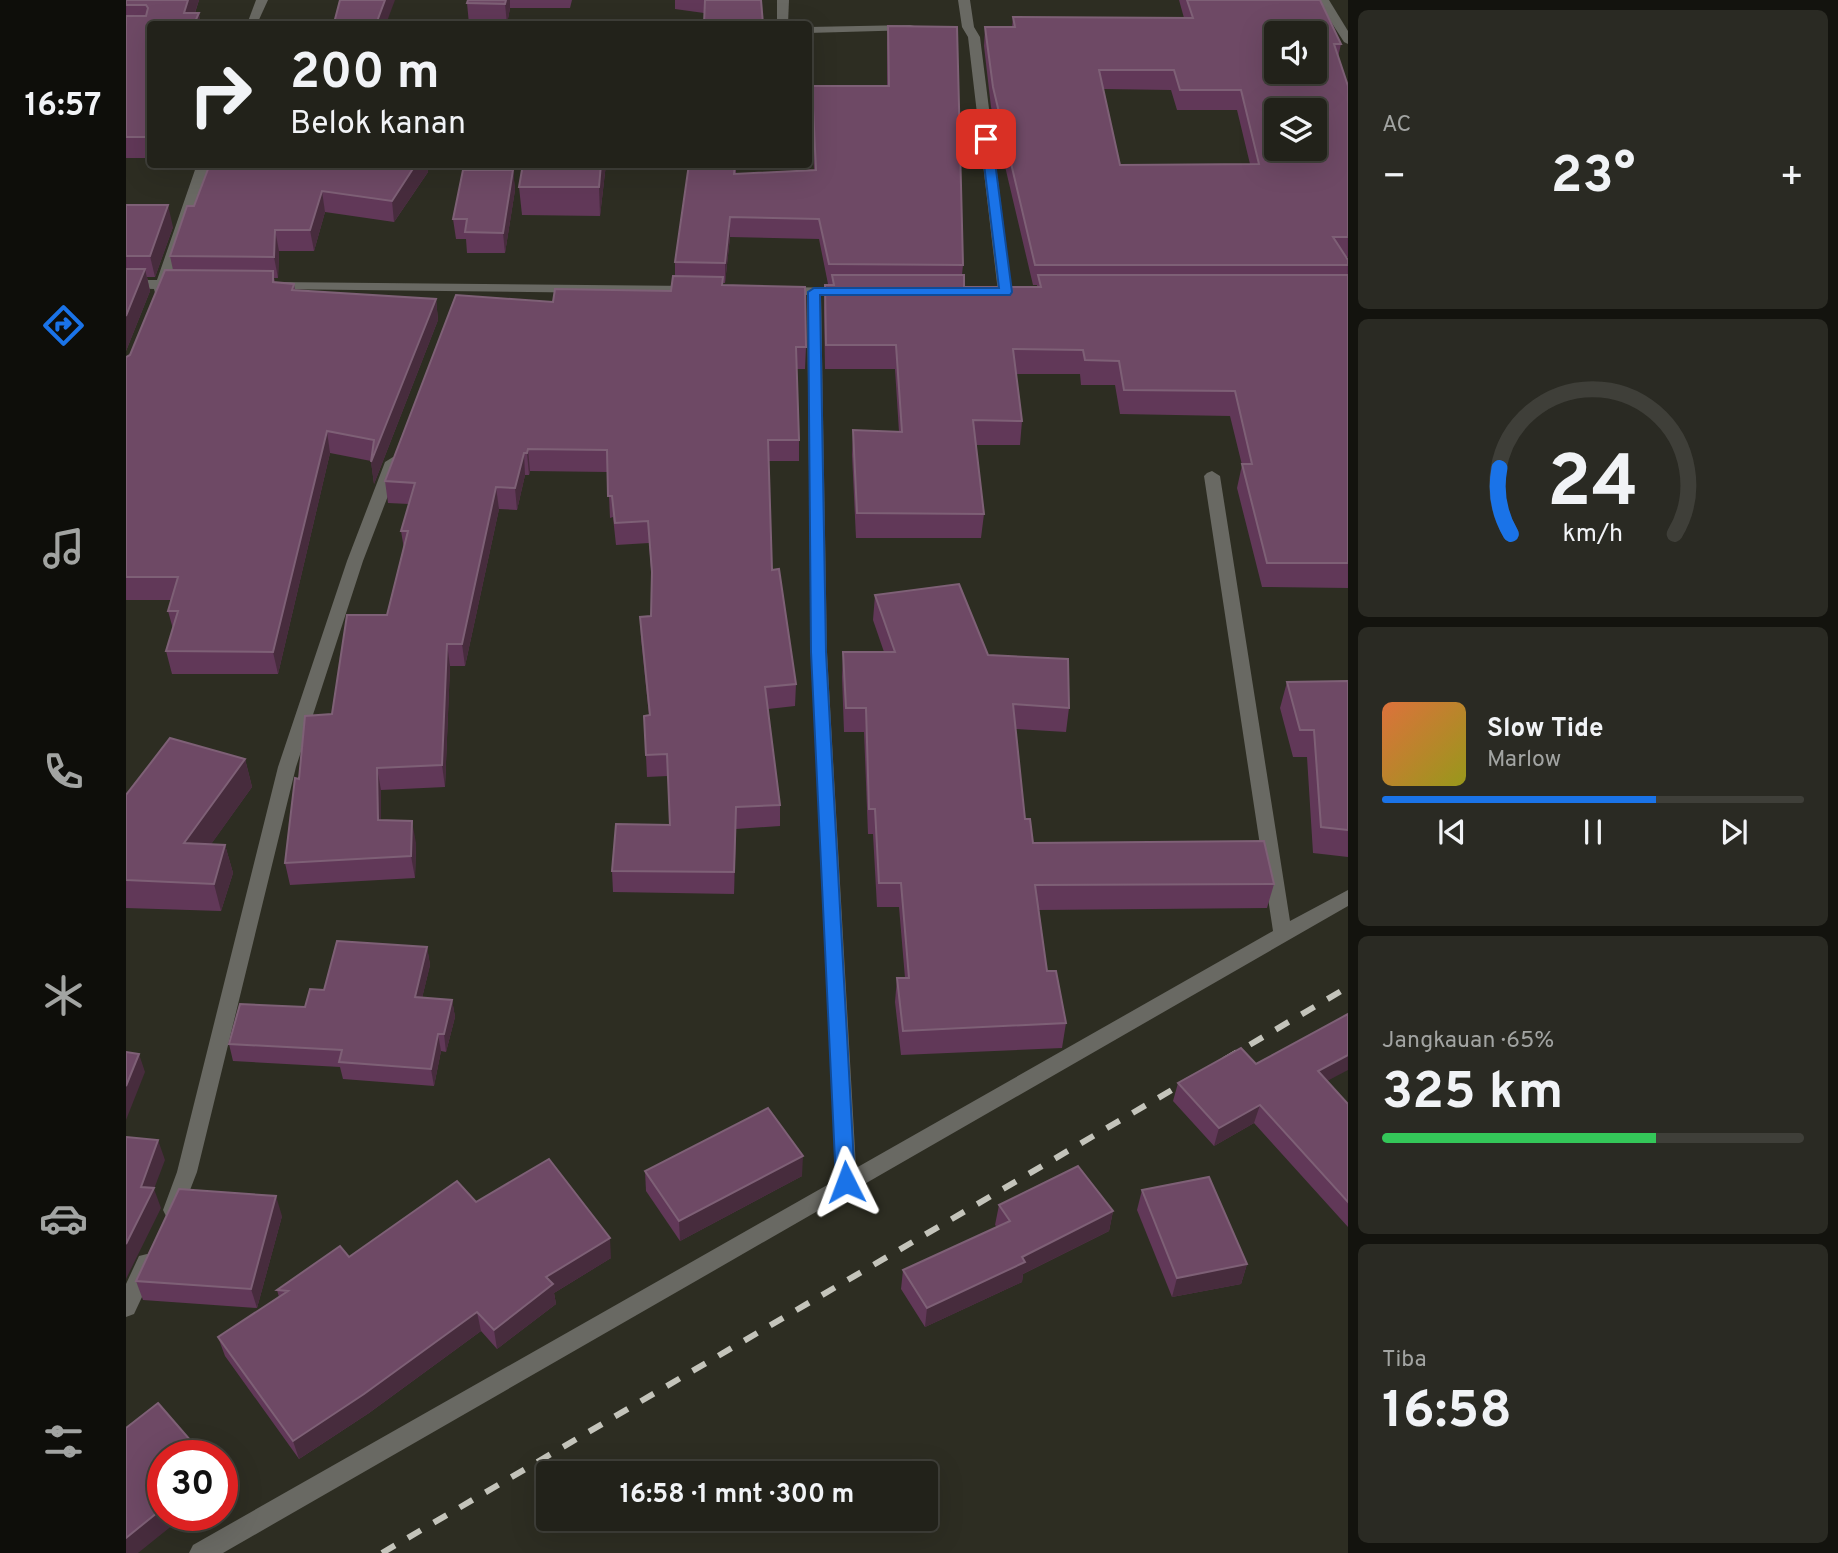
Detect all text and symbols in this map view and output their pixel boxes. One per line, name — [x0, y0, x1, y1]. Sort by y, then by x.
map controls — [1264, 21, 1327, 161]
button: sound — [1264, 21, 1327, 84]
text: 200 m — [290, 44, 440, 106]
icon: right — [175, 49, 266, 140]
text: 16:57 — [25, 87, 101, 127]
button: layers — [1264, 98, 1327, 161]
text: Belok kanan — [290, 105, 466, 145]
pin — [956, 109, 1016, 169]
text: AC — [1382, 111, 1411, 140]
icon: arrive — [967, 120, 1005, 158]
text: 23° — [1551, 145, 1635, 211]
text: − — [1382, 154, 1407, 203]
text: + — [1779, 154, 1804, 203]
icon: directions — [39, 301, 88, 350]
text: 24 — [1547, 440, 1639, 532]
text: km/h — [1563, 519, 1623, 551]
icon: music — [39, 524, 88, 573]
text: Slow Tide — [1487, 713, 1604, 746]
text: Marlow — [1487, 746, 1561, 775]
icon: phone — [39, 747, 88, 796]
icon: previous — [1433, 813, 1471, 851]
icon: pause — [1574, 813, 1612, 851]
icon: next — [1715, 813, 1753, 851]
icon: climate — [39, 971, 88, 1020]
text: Jangkauan · 65% — [1382, 1027, 1554, 1056]
text: 325 km — [1382, 1061, 1563, 1127]
position arrow — [809, 1145, 883, 1219]
icon: car — [39, 1194, 88, 1243]
text: Tiba — [1382, 1346, 1427, 1375]
text: 16:58 — [1382, 1380, 1512, 1446]
icon: filters — [39, 1417, 88, 1466]
speed limit sign: 30 — [147, 1440, 238, 1531]
text: 16:58 · 1 mnt · 300 m — [620, 1479, 854, 1512]

